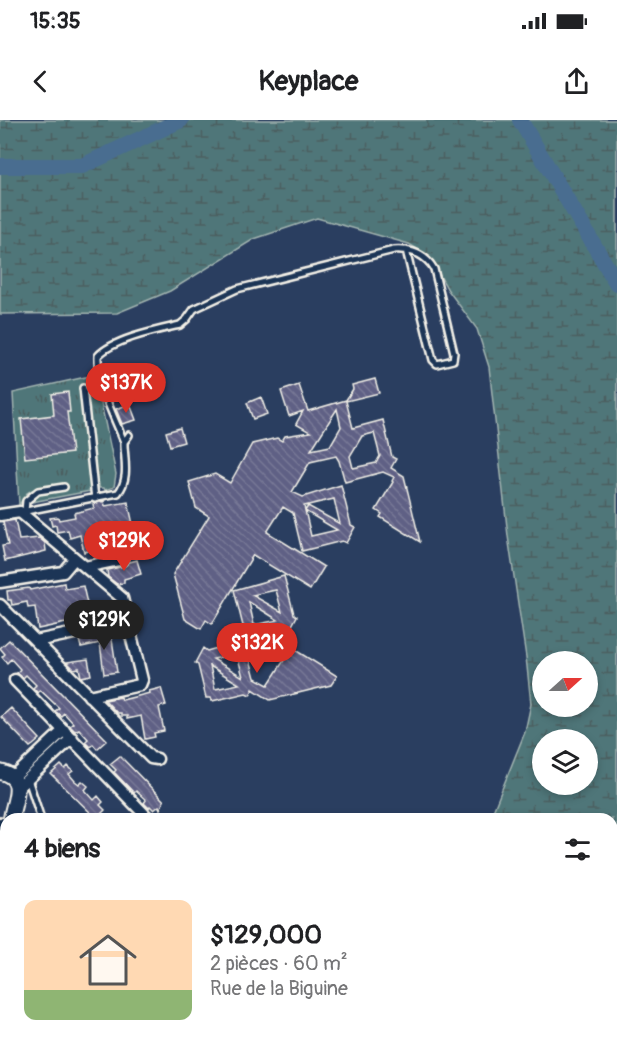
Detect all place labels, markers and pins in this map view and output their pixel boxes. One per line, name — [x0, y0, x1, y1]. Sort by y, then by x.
pin: $137K — [84, 363, 168, 414]
pin: $129K — [82, 521, 166, 572]
pin: $129K — [62, 600, 146, 651]
pin: $132K — [215, 623, 299, 674]

